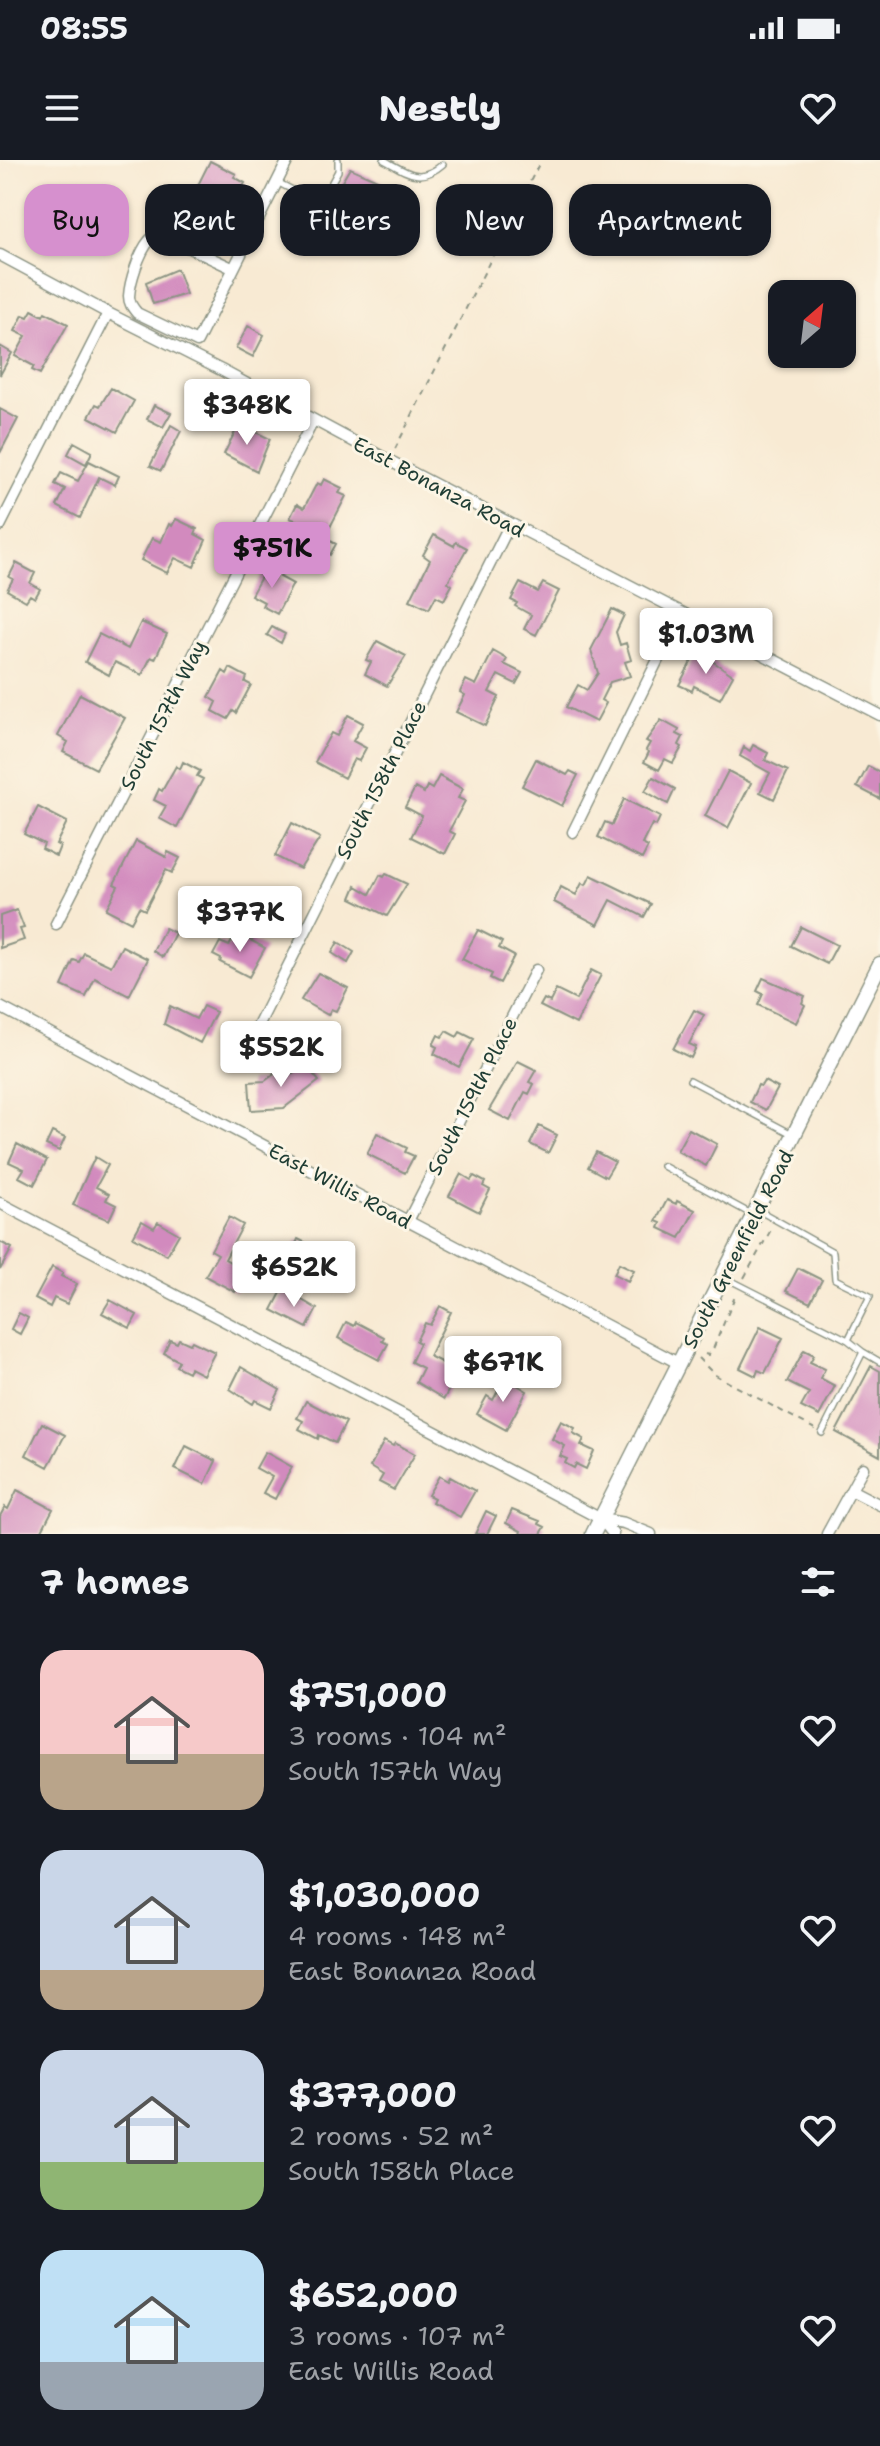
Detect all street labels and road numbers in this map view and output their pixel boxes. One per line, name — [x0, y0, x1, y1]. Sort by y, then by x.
street label: East Bonanza Road — [349, 431, 530, 543]
street label: South 157th Way — [114, 636, 212, 794]
street label: South 158th Place — [330, 696, 432, 864]
street label: South 159th Place — [421, 1013, 523, 1179]
street label: East Willis Road — [264, 1137, 416, 1235]
street label: South Greenfield Road — [677, 1145, 800, 1353]

